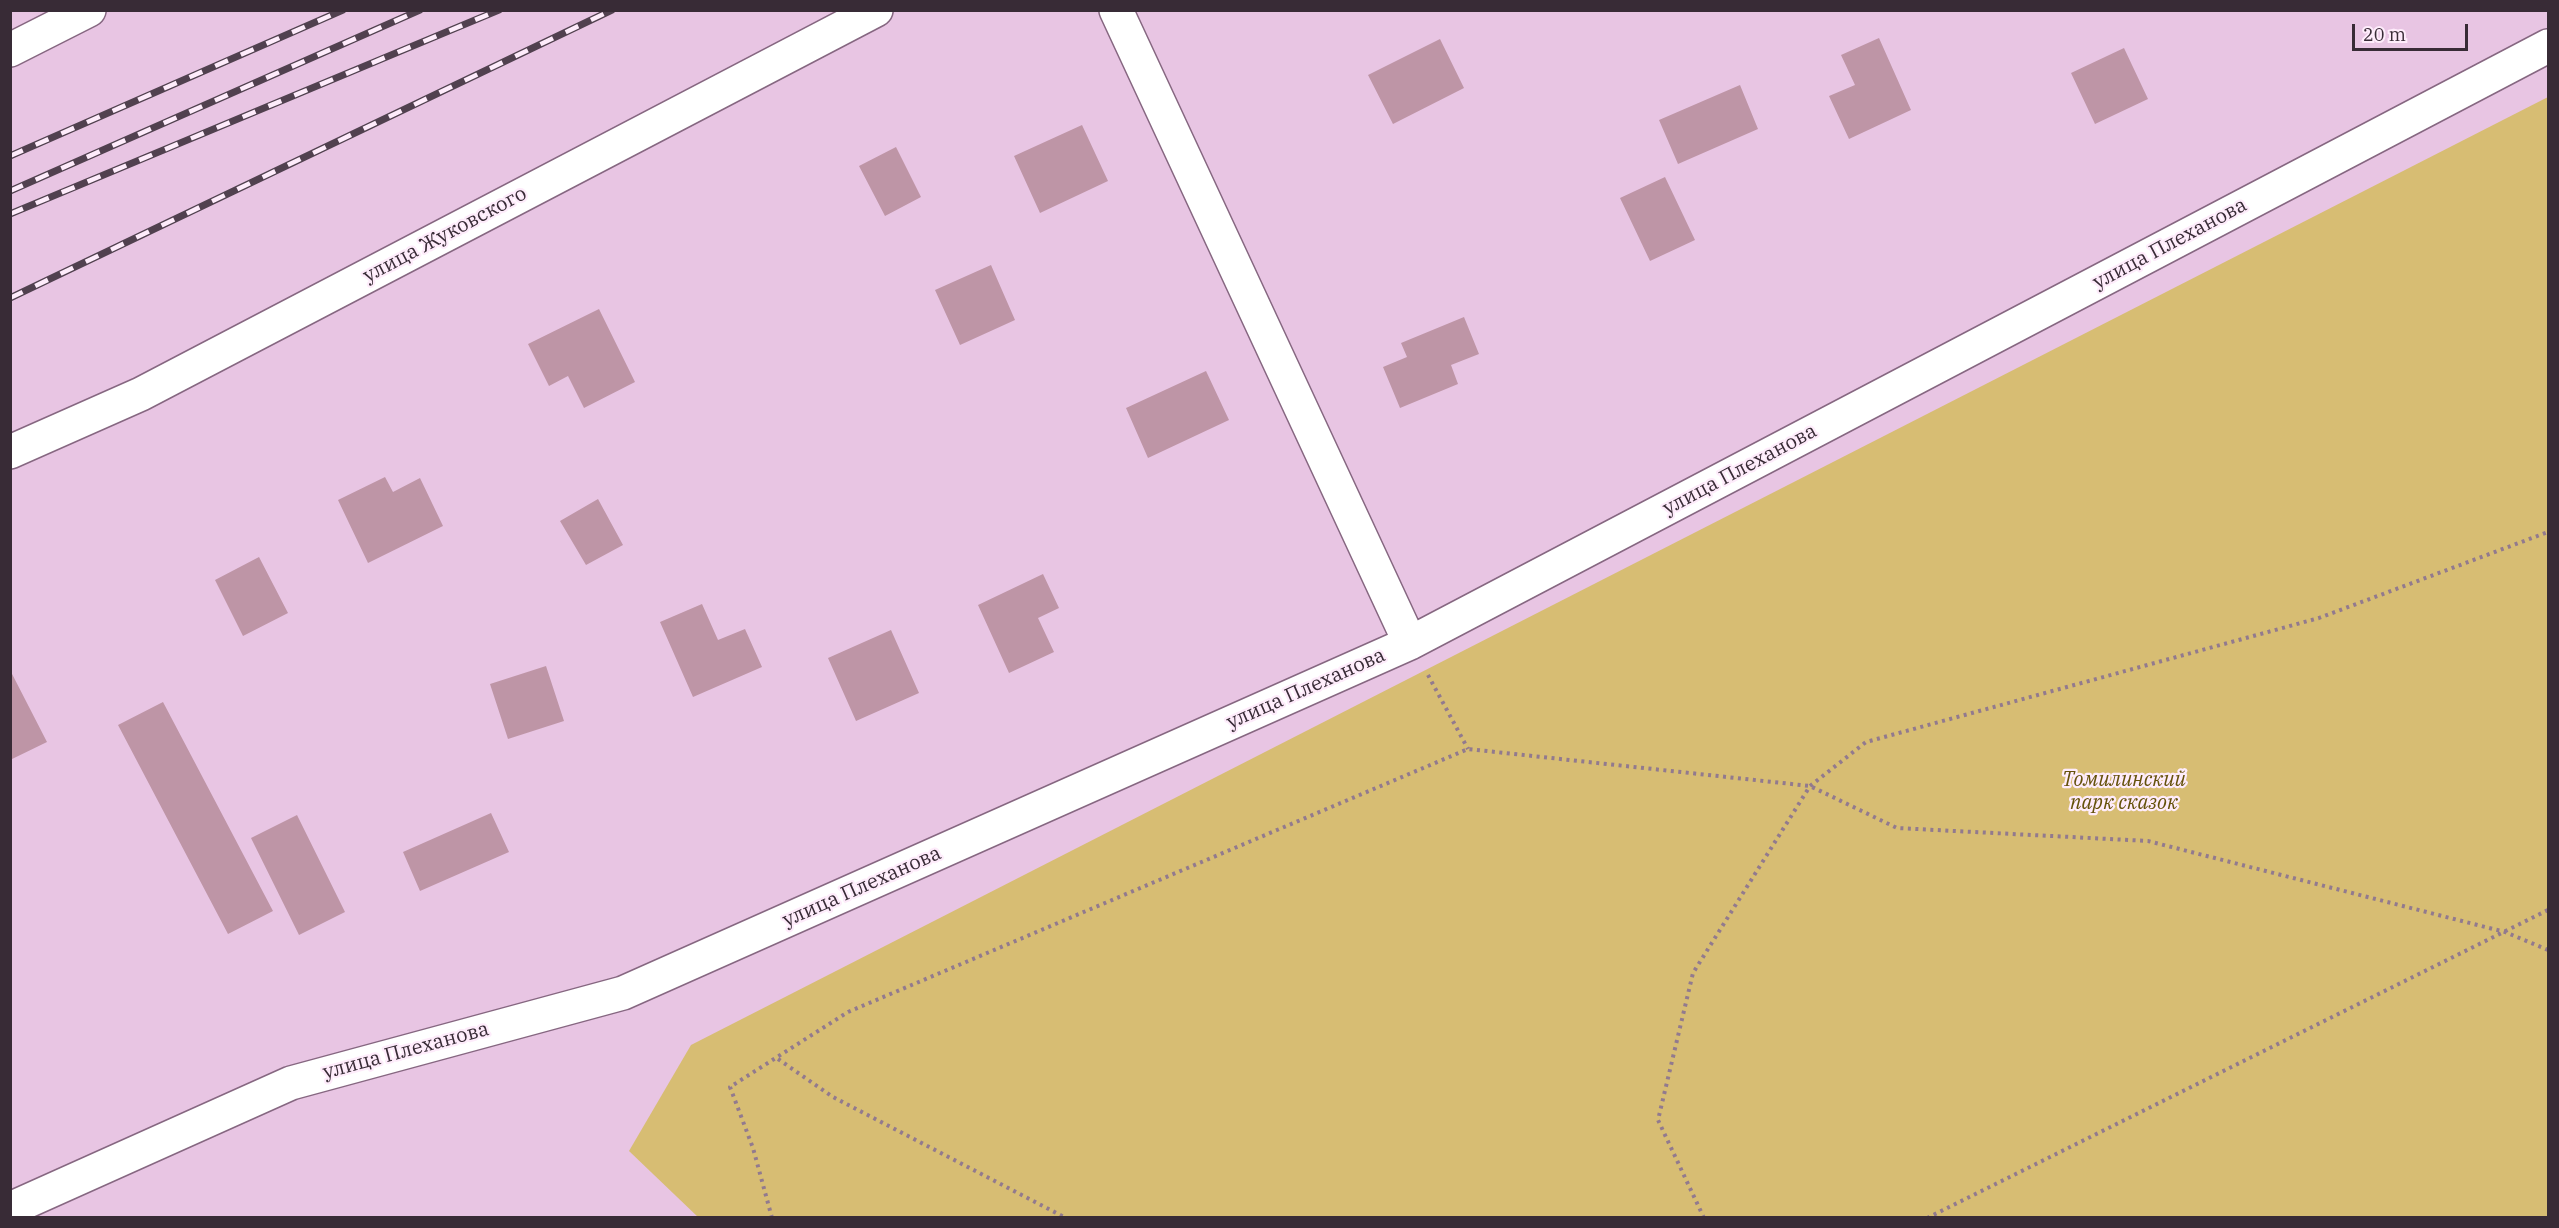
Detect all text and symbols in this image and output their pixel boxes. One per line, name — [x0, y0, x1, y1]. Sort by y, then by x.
scale bar — [2355, 12, 2470, 50]
text: 20 m — [2363, 23, 2406, 46]
street label: улица Жуковского — [359, 182, 531, 288]
street label: улица Плеханова — [2089, 193, 2251, 295]
street label: улица Плеханова — [1659, 419, 1821, 521]
street label: улица Плеханова — [1223, 643, 1389, 735]
park label: Томилинский парк сказок — [2062, 768, 2186, 815]
street label: улица Плеханова — [779, 841, 945, 933]
street label: улица Плеханова — [320, 1017, 492, 1085]

